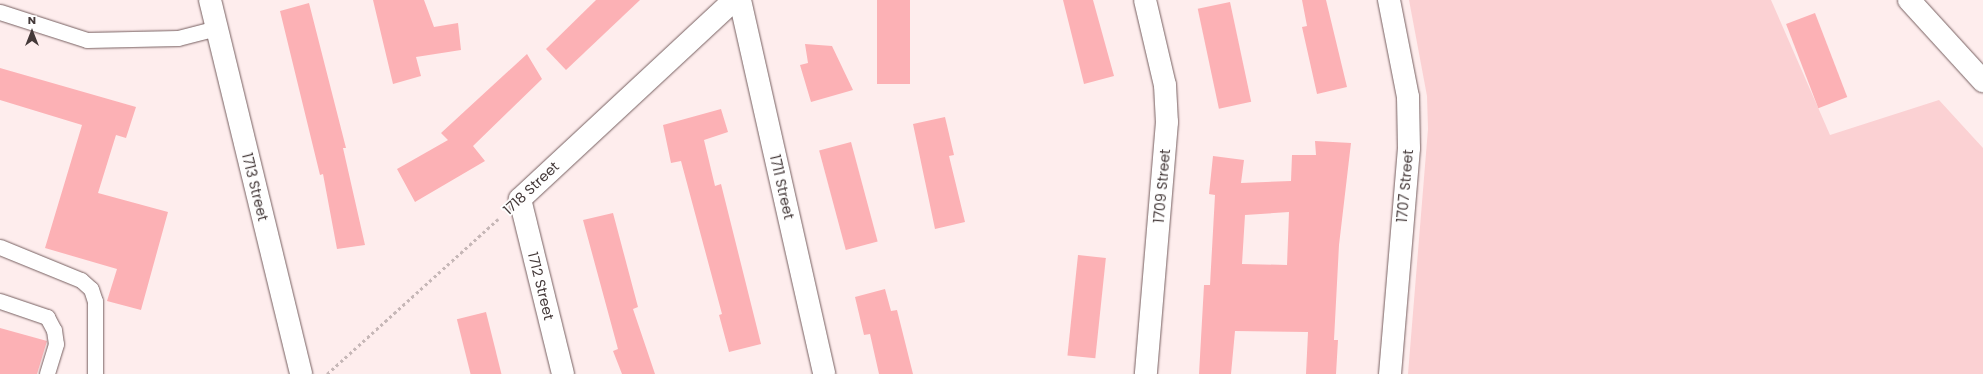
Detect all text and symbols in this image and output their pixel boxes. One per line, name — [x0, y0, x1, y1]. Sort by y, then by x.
north arrow — [12, 12, 52, 52]
text: N — [28, 12, 36, 28]
street label: 1709 Street — [1150, 148, 1174, 224]
street label: 1707 Street — [1393, 149, 1417, 223]
street label: 1713 Street — [238, 151, 272, 223]
street label: 1711 Street — [766, 153, 798, 221]
street label: 1718 Street — [500, 158, 562, 218]
street label: 1712 Street — [524, 250, 558, 322]

